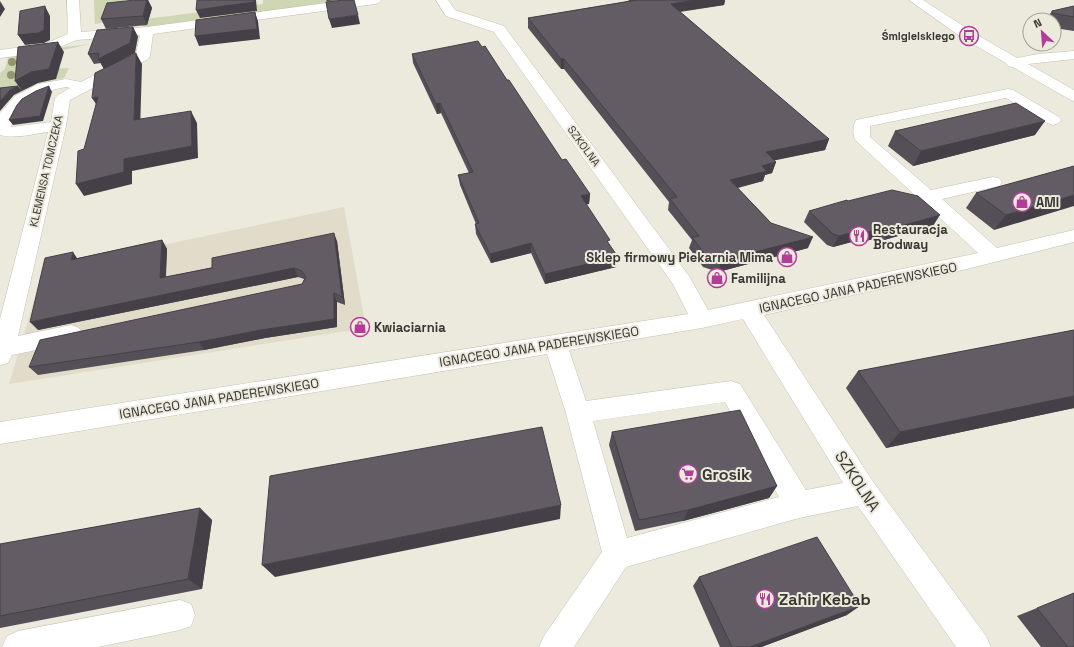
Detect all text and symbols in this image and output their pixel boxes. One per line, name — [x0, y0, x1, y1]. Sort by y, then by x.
north arrow — [1022, 12, 1062, 52]
text: N — [1031, 15, 1044, 31]
bus stop icon: Śmigielskiego — [958, 25, 980, 47]
place label: Śmigielskiego — [882, 29, 955, 43]
street label: KLEMENSA TOMCZEKA — [26, 114, 66, 228]
street label: SZKOLNA — [565, 123, 604, 169]
shop icon: AMI — [1011, 191, 1033, 213]
place label: AMI — [1036, 194, 1059, 211]
place label: Restauracja Brodway — [873, 221, 948, 253]
restaurant icon: Restauracja Brodway — [848, 225, 870, 247]
shop icon: Sklep firmowy Piekarnia Mima — [776, 246, 798, 268]
place label: Sklep firmowy Piekarnia Mima — [586, 249, 773, 266]
street label: IGNACEGO JANA PADEREWSKIEGO — [758, 258, 959, 317]
shop icon: Familijna — [706, 267, 728, 289]
place label: Familijna — [731, 270, 786, 287]
shop icon: Kwiaciarnia — [349, 316, 371, 338]
place label: Kwiaciarnia — [374, 319, 446, 336]
street label: IGNACEGO JANA PADEREWSKIEGO — [438, 322, 640, 371]
street label: IGNACEGO JANA PADEREWSKIEGO — [118, 374, 320, 423]
street label: SZKOLNA — [830, 447, 885, 516]
supermarket icon: Grosik — [677, 463, 699, 485]
place label: Grosik — [702, 464, 750, 485]
restaurant icon: Zahir Kebab — [754, 588, 776, 610]
place label: Zahir Kebab — [779, 589, 871, 610]

